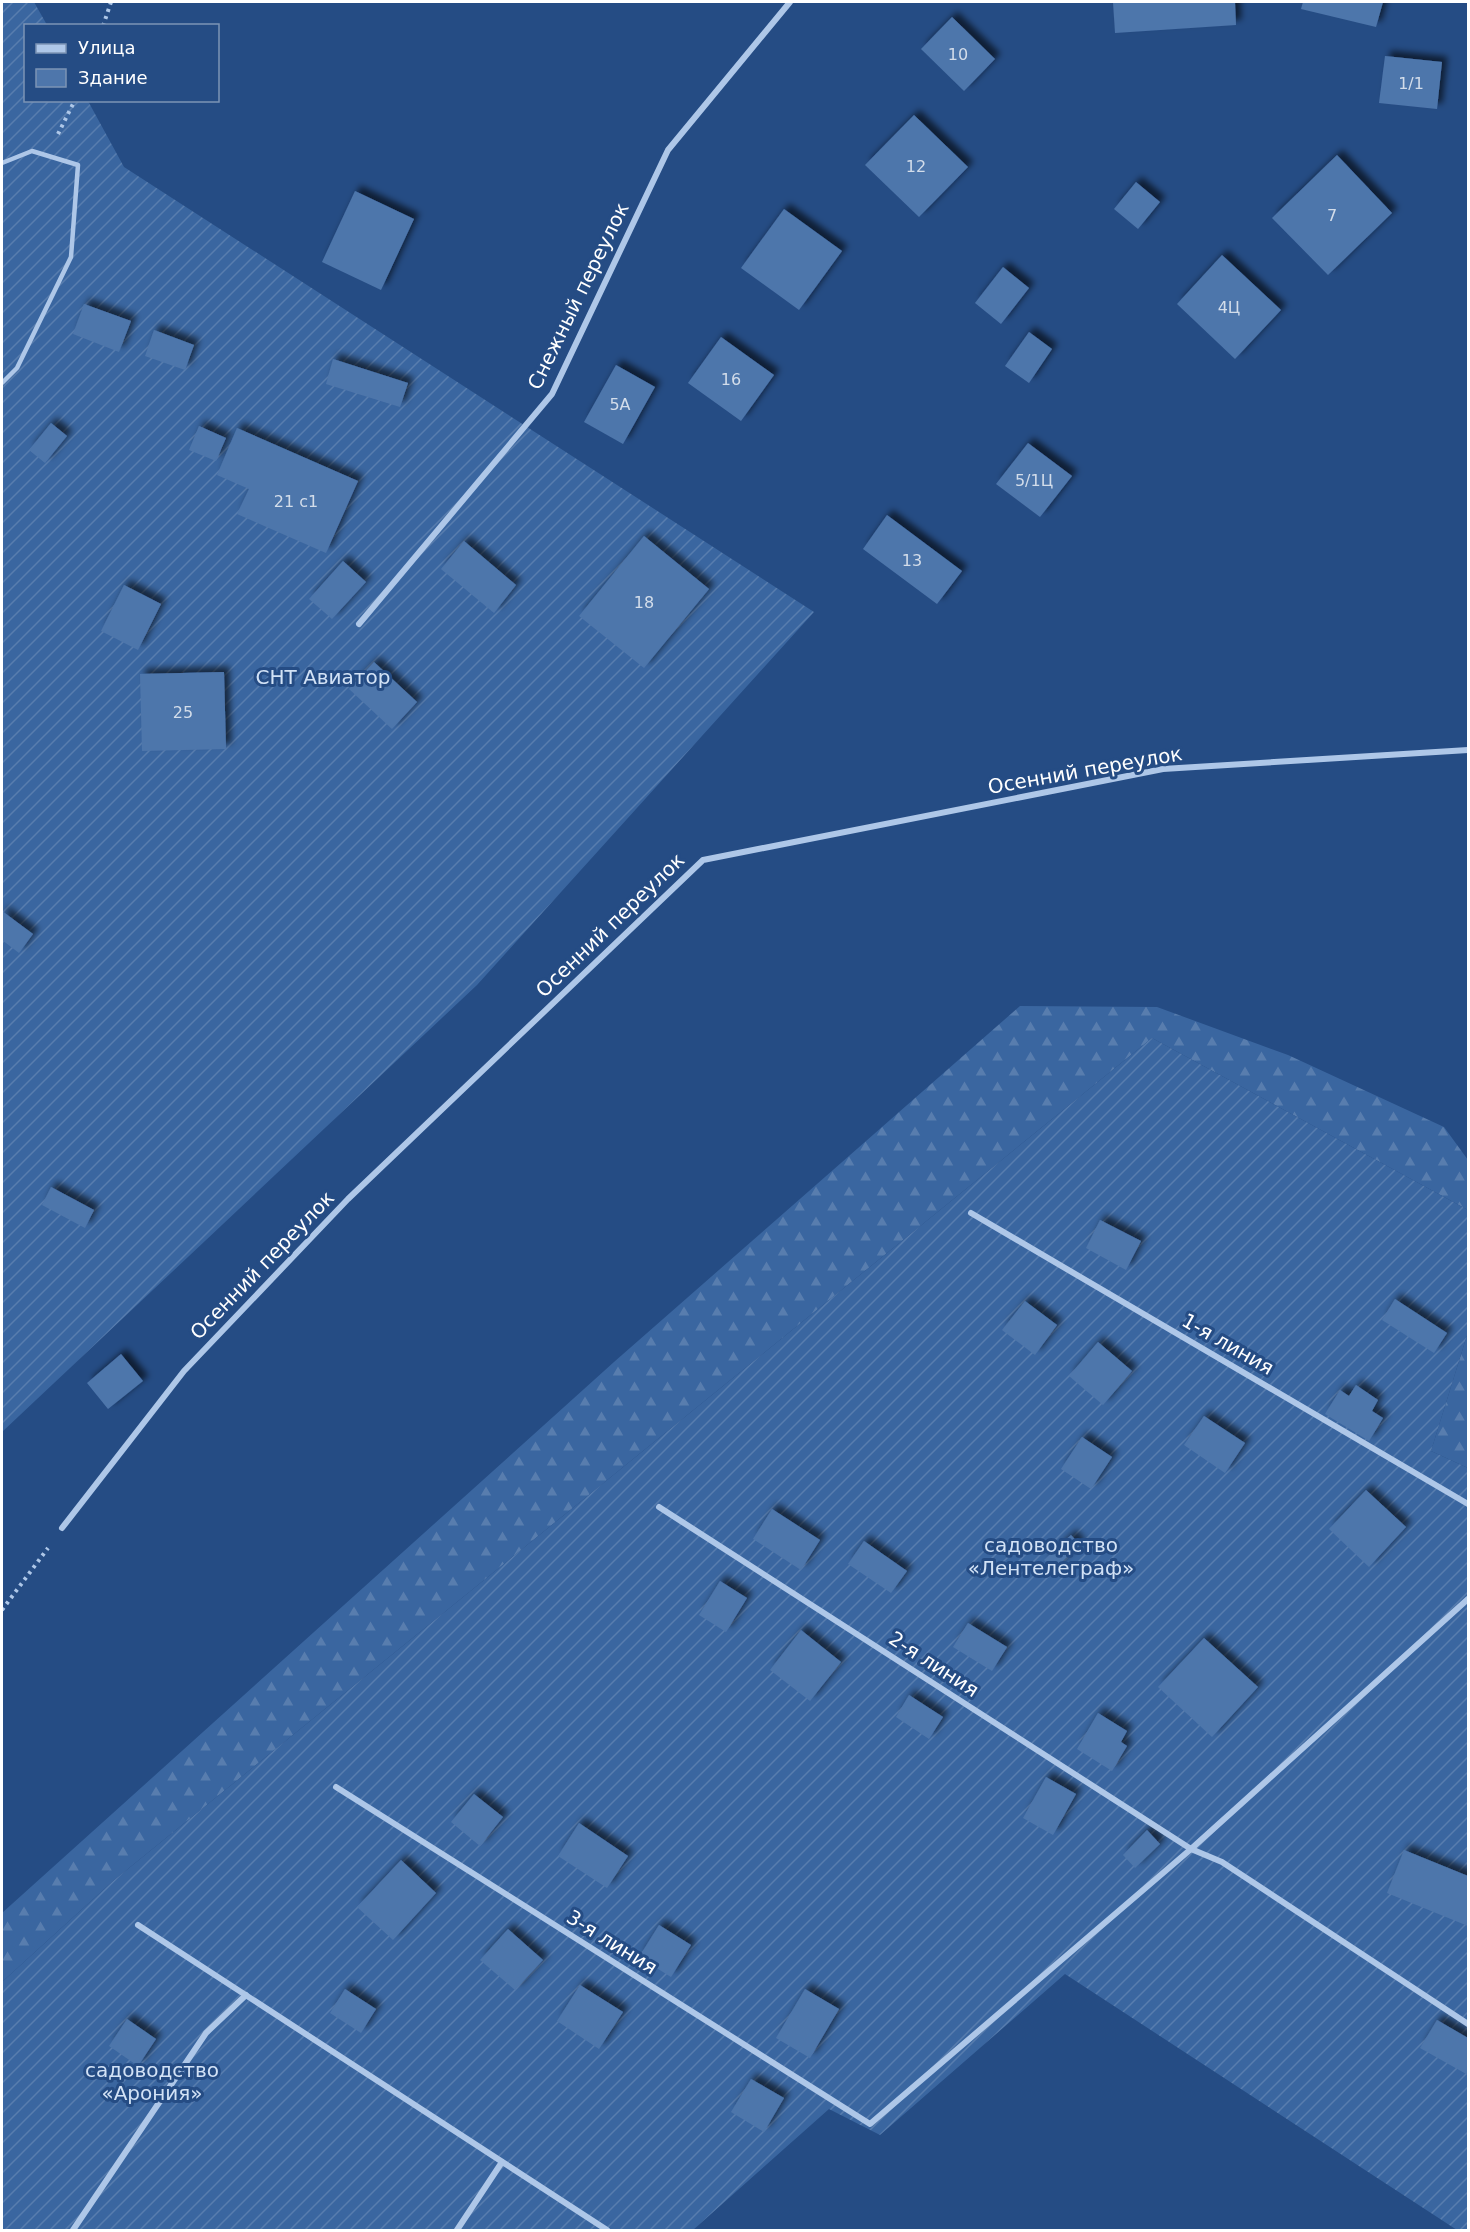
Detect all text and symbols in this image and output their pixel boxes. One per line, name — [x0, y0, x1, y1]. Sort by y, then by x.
legend — [24, 24, 219, 102]
text: Улица — [78, 37, 135, 58]
house number: 10 — [948, 45, 968, 64]
text: Здание — [78, 67, 148, 88]
house number: 1/1 — [1398, 74, 1424, 93]
house number: 12 — [906, 157, 926, 176]
street label: Снежный переулок — [522, 199, 634, 393]
house number: 7 — [1327, 206, 1337, 225]
house number: 4Ц — [1218, 298, 1240, 317]
house number: 16 — [721, 370, 741, 389]
house number: 5А — [609, 395, 631, 414]
house number: 5/1Ц — [1015, 471, 1053, 490]
house number: 21 с1 — [274, 492, 318, 511]
house number: 13 — [902, 551, 922, 570]
house number: 18 — [634, 593, 654, 612]
park label: СНТ Авиатор — [256, 665, 390, 689]
house number: 25 — [173, 703, 193, 722]
street label: Осенний переулок — [986, 741, 1184, 799]
street label: Осенний переулок — [531, 848, 689, 1002]
street label: Осенний переулок — [185, 1186, 339, 1344]
street label: 1-я линия — [1178, 1308, 1278, 1380]
park label: садоводство «Лентелеграф» — [968, 1533, 1134, 1580]
street label: 2-я линия — [885, 1626, 983, 1702]
street label: 3-я линия — [562, 1905, 662, 1979]
park label: садоводство «Арония» — [85, 2058, 219, 2105]

